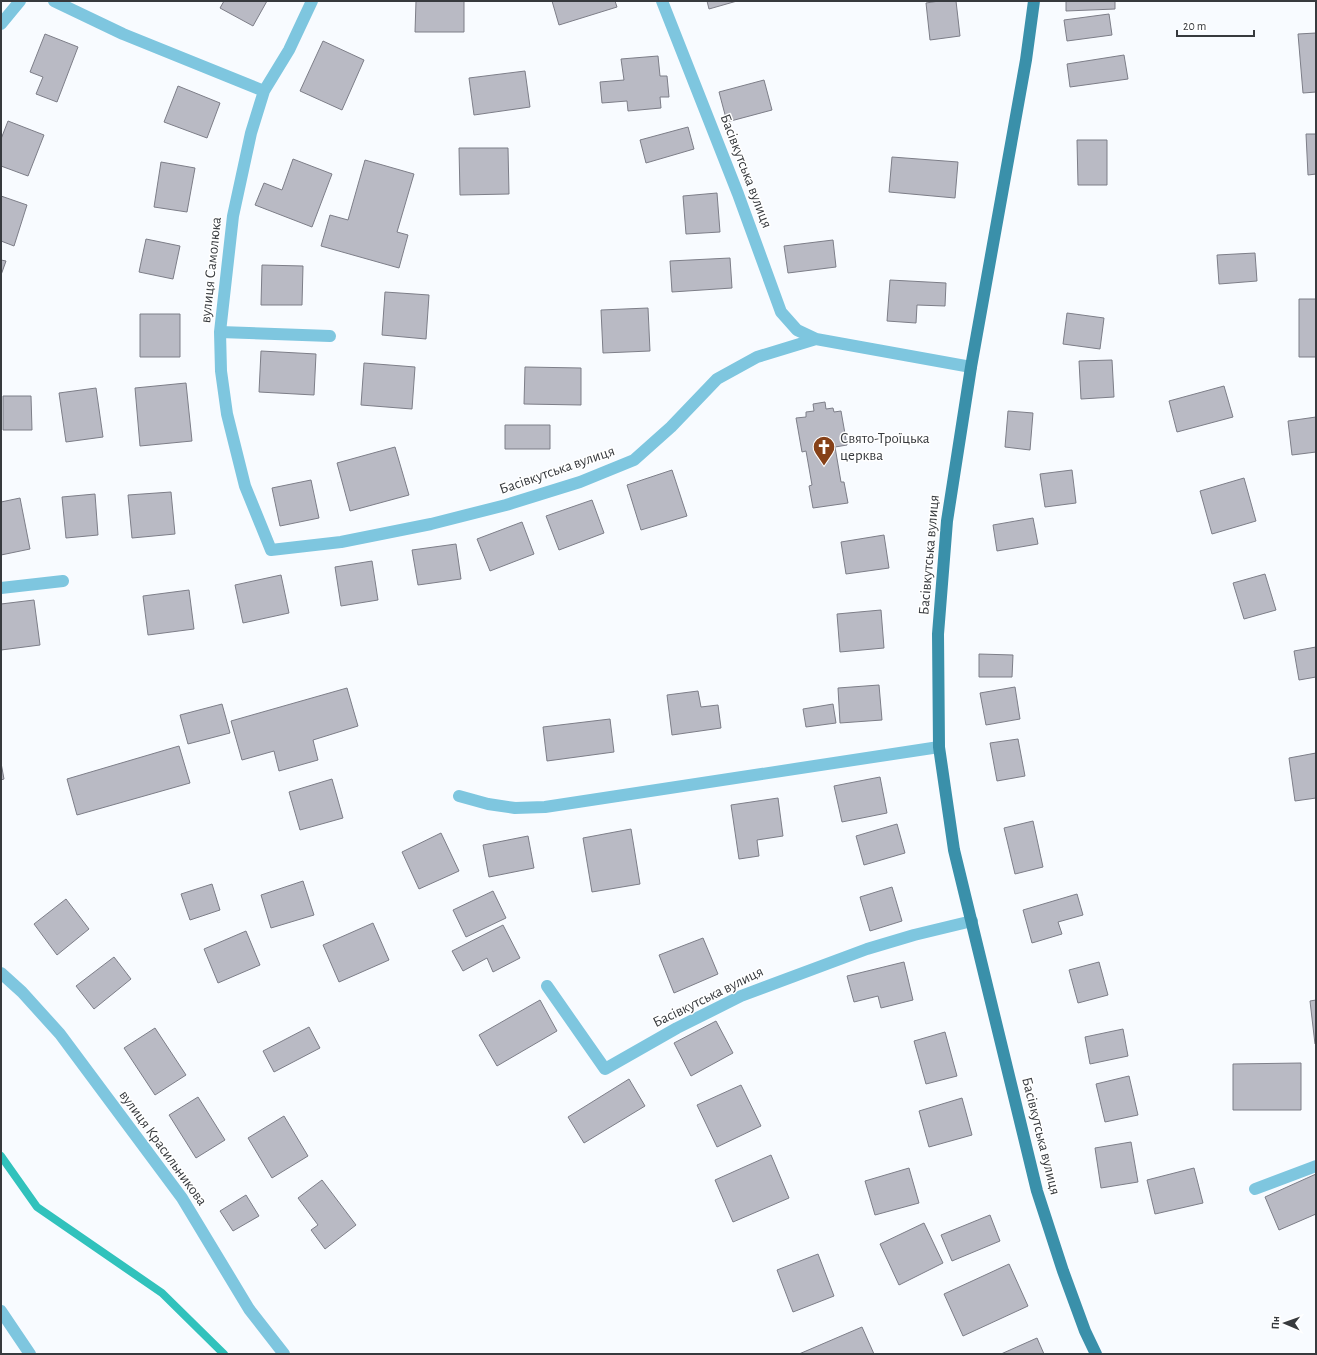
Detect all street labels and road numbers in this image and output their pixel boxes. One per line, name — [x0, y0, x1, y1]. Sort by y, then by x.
street label: Басівкутська вулиця — [717, 112, 775, 230]
street label: вулиця Самолюка — [198, 216, 224, 324]
street label: Басівкутська вулиця — [497, 443, 617, 497]
street label: Басівкутська вулиця — [916, 494, 942, 616]
street label: Басівкутська вулиця — [650, 964, 766, 1030]
street label: Басівкутська вулиця — [1019, 1076, 1063, 1196]
street label: вулиця Красильникова — [116, 1088, 210, 1208]

